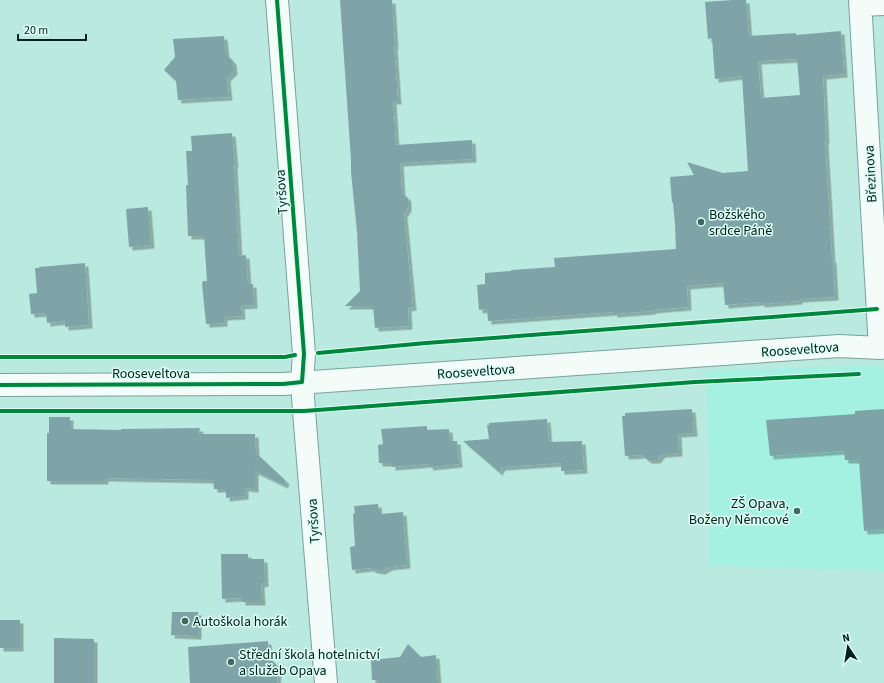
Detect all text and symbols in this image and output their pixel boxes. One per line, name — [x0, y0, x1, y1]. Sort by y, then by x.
scale bar — [18, 16, 86, 42]
text: 20 m — [24, 22, 48, 39]
street label: Březinova — [859, 145, 882, 203]
street label: Tyršova — [270, 169, 294, 215]
place label: Božského srdce Páně — [709, 205, 772, 241]
marker: Božského srdce Páně — [696, 217, 706, 227]
street label: Rooseveltova — [760, 337, 840, 363]
street label: Rooseveltova — [436, 359, 516, 385]
street label: Rooseveltova — [112, 364, 190, 384]
place label: ZŠ Opava, Boženy Němcové — [689, 494, 789, 530]
street label: Tyršova — [302, 498, 326, 544]
marker: ZŠ Opava, Boženy Němcové — [792, 506, 802, 516]
place label: Autoškola horák — [193, 612, 288, 632]
marker: Autoškola horák — [180, 616, 190, 626]
north arrow — [828, 627, 868, 667]
text: N — [841, 630, 851, 646]
place label: Střední škola hotelnictví a služeb Opava — [239, 645, 380, 681]
marker: Střední škola hotelnictví a služeb Opava — [226, 657, 236, 667]

